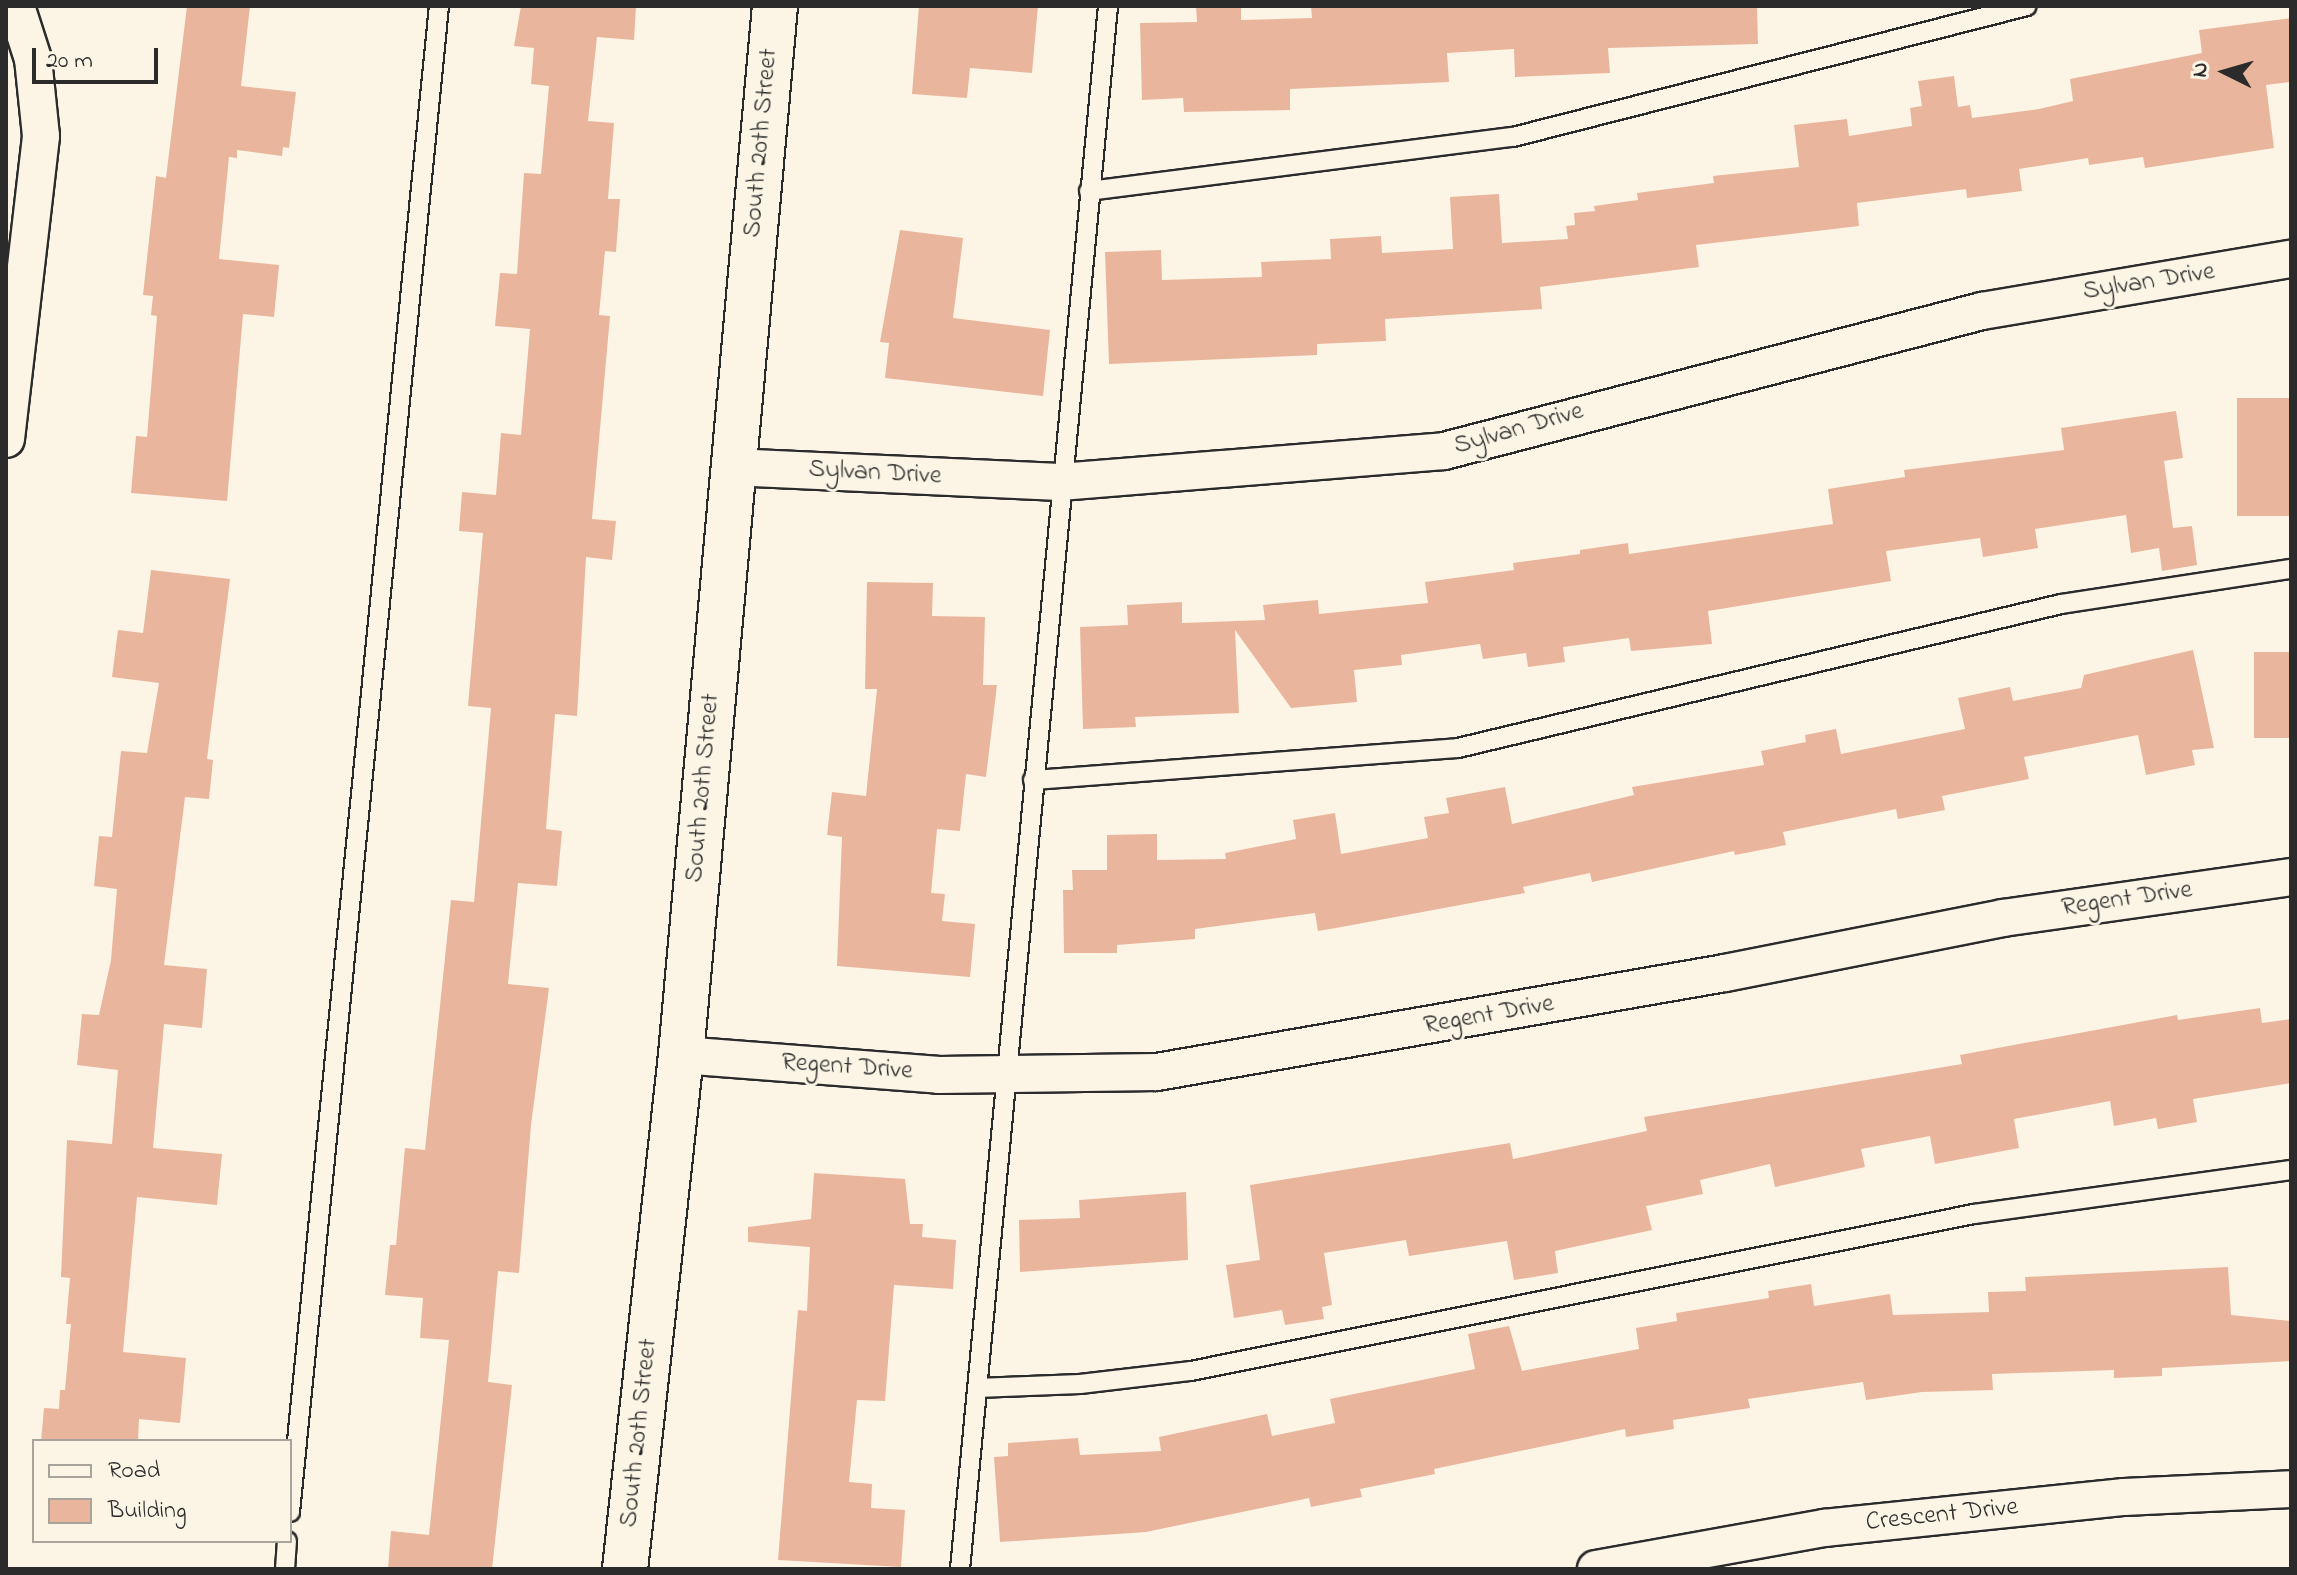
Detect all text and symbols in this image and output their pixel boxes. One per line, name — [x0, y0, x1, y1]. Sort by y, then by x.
scale bar — [36, 32, 162, 82]
north arrow — [2185, 32, 2265, 112]
text: 20 m — [46, 44, 93, 79]
street label: South 20th Street — [738, 47, 786, 239]
text: N — [2185, 61, 2218, 79]
street label: Sylvan Drive — [2081, 257, 2217, 309]
street label: Sylvan Drive — [1451, 397, 1587, 463]
street label: Sylvan Drive — [808, 455, 942, 493]
street label: South 20th Street — [680, 692, 728, 884]
street label: Regent Drive — [2060, 875, 2194, 925]
street label: Regent Drive — [1421, 989, 1557, 1043]
street label: Regent Drive — [780, 1048, 914, 1088]
street label: South 20th Street — [615, 1337, 665, 1529]
legend — [32, 1439, 292, 1543]
text: Road — [108, 1454, 160, 1489]
street label: Crescent Drive — [1864, 1493, 2020, 1539]
text: Building — [108, 1494, 187, 1529]

